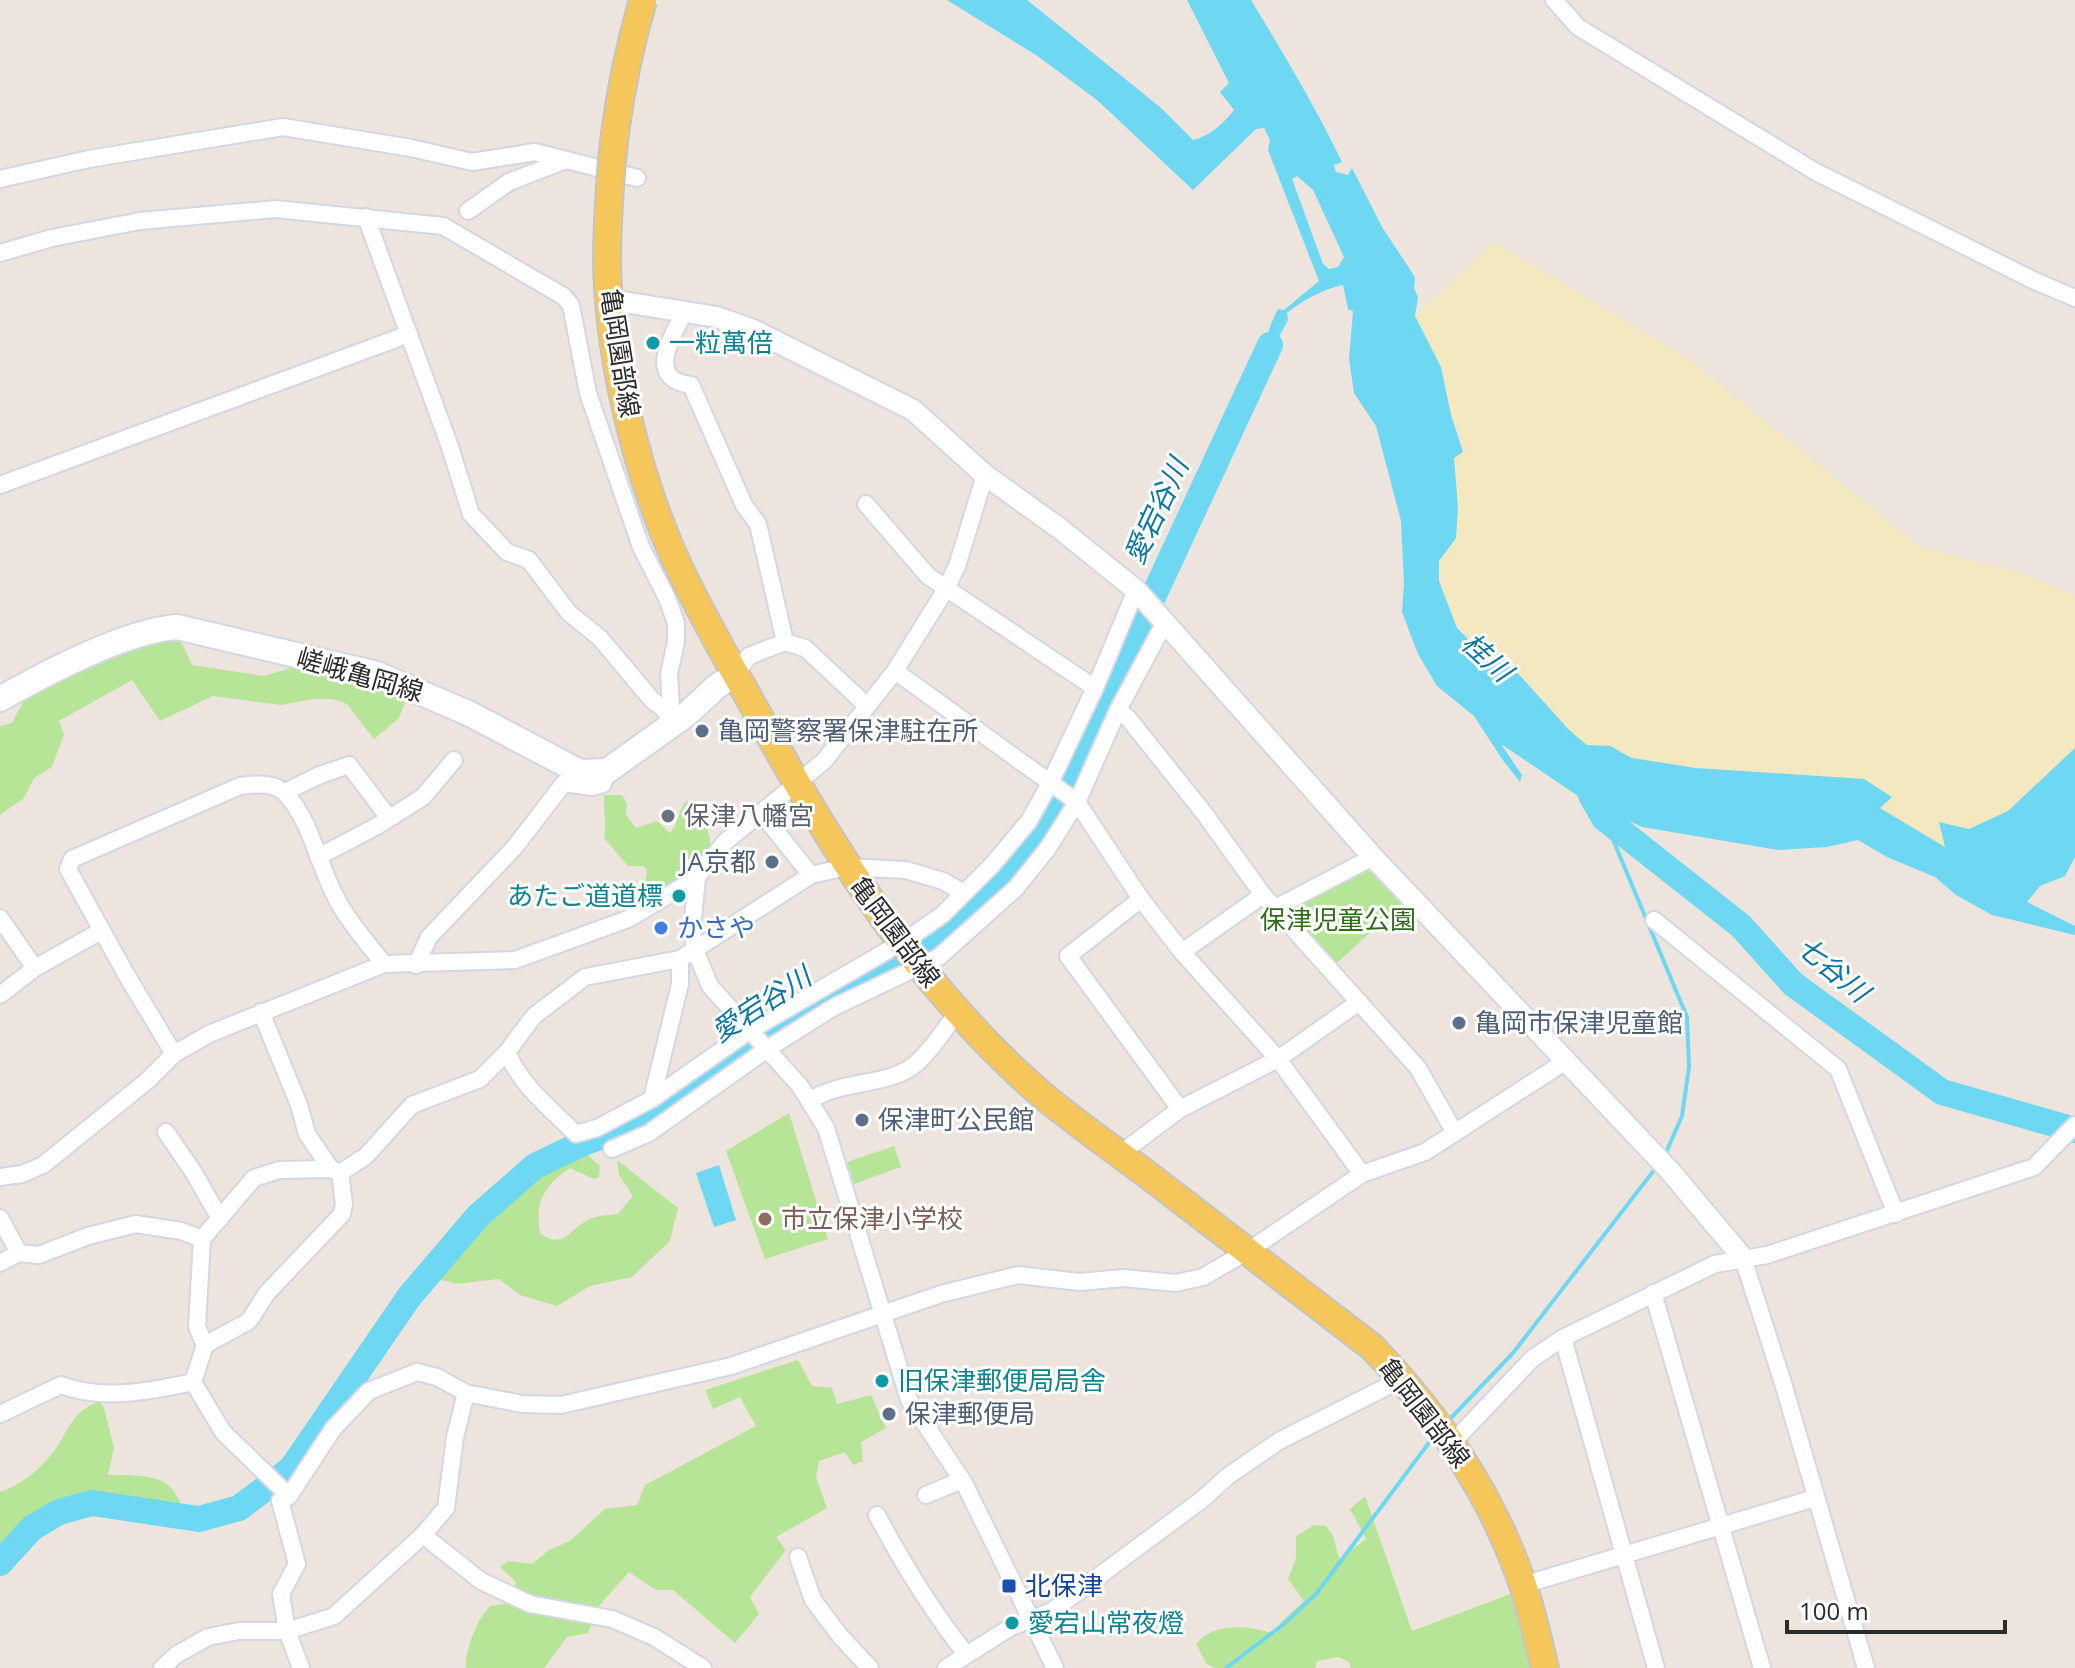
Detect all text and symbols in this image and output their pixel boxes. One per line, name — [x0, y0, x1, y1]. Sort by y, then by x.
street label: 亀岡園部線 — [593, 286, 649, 420]
place label: 一粒萬倍 — [669, 324, 773, 360]
marker: 一粒萬倍 — [644, 334, 662, 352]
water label: 愛宕谷川 — [1114, 449, 1197, 569]
water label: 桂川 — [1454, 623, 1523, 691]
street label: 嵯峨亀岡線 — [293, 639, 428, 709]
place label: 亀岡警察署保津駐在所 — [718, 712, 978, 748]
marker: 亀岡警察署保津駐在所 — [693, 722, 711, 740]
place label: 保津八幡宮 — [684, 797, 814, 833]
marker: 保津八幡宮 — [659, 807, 677, 825]
place label: JA京都 — [678, 843, 756, 879]
marker: JA京都 — [763, 853, 781, 871]
street label: 亀岡園部線 — [842, 869, 949, 994]
place label: あたご道道標 — [507, 877, 663, 913]
marker: あたご道道標 — [670, 887, 688, 905]
park label: 保津児童公園 — [1260, 901, 1416, 937]
place label: かさや — [677, 909, 755, 945]
marker: かさや — [652, 919, 670, 937]
water label: 七谷川 — [1789, 927, 1880, 1012]
water label: 愛宕谷川 — [703, 955, 820, 1050]
place label: 亀岡市保津児童館 — [1475, 1004, 1683, 1040]
marker: 亀岡市保津児童館 — [1450, 1014, 1468, 1032]
place label: 保津町公民館 — [878, 1101, 1034, 1137]
marker: 保津町公民館 — [853, 1111, 871, 1129]
place label: 市立保津小学校 — [781, 1200, 963, 1236]
marker: 市立保津小学校 — [756, 1210, 774, 1228]
street label: 亀岡園部線 — [1371, 1350, 1479, 1475]
place label: 旧保津郵便局局舎 — [898, 1362, 1106, 1398]
marker: 旧保津郵便局局舎 — [873, 1372, 891, 1390]
place label: 保津郵便局 — [905, 1395, 1035, 1431]
marker: 保津郵便局 — [880, 1405, 898, 1423]
place label: 北保津 — [1025, 1567, 1103, 1603]
marker: 北保津 — [1000, 1577, 1018, 1595]
scale bar — [1787, 1584, 2005, 1634]
text: 100 m — [1799, 1594, 1869, 1627]
place label: 愛宕山常夜燈 — [1028, 1604, 1184, 1640]
marker: 愛宕山常夜燈 — [1003, 1614, 1021, 1632]

